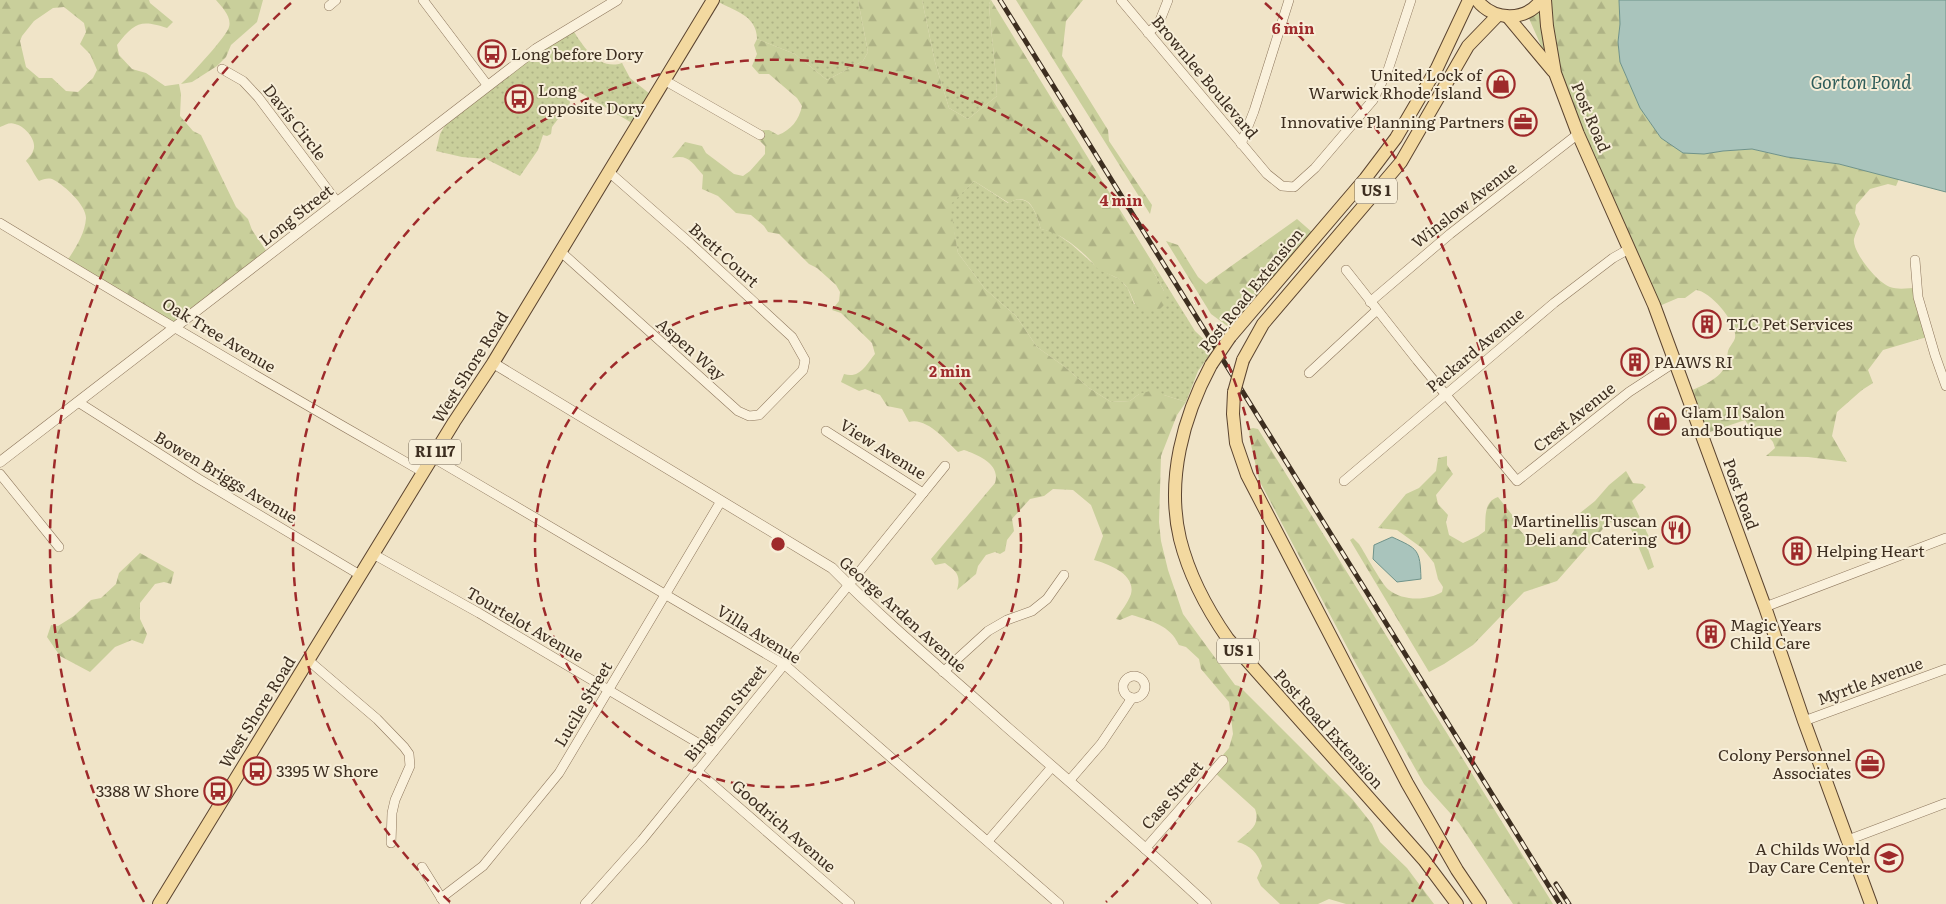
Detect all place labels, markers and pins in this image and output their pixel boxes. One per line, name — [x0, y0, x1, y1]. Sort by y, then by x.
bus stop icon: Long before Dory — [477, 39, 507, 69]
place label: Long before Dory — [511, 41, 644, 65]
place label: United Lock of Warwick Rhode Island — [1308, 62, 1484, 104]
shop icon: United Lock of Warwick Rhode Island — [1486, 69, 1516, 99]
place label: Long opposite Dory — [538, 77, 645, 119]
bus stop icon: Long opposite Dory — [504, 84, 534, 114]
office icon: Innovative Planning Partners — [1508, 107, 1538, 137]
place label: Innovative Planning Partners — [1280, 109, 1504, 133]
building icon: TLC Pet Services — [1692, 309, 1722, 339]
place label: TLC Pet Services — [1726, 311, 1853, 335]
building icon: PAAWS RI — [1620, 347, 1650, 377]
place label: PAAWS RI — [1654, 349, 1733, 373]
place label: Glam II Salon and Boutique — [1681, 399, 1785, 441]
shop icon: Glam II Salon and Boutique — [1647, 406, 1677, 436]
place label: Martinellis Tuscan Deli and Catering — [1513, 508, 1657, 550]
restaurant icon: Martinellis Tuscan Deli and Catering — [1661, 515, 1691, 545]
centre of rings — [769, 535, 787, 553]
building icon: Helping Heart — [1782, 536, 1812, 566]
place label: Helping Heart — [1816, 538, 1925, 562]
place label: Magic Years Child Care — [1730, 612, 1821, 654]
building icon: Magic Years Child Care — [1696, 619, 1726, 649]
place label: Colony Personnel Associates — [1718, 742, 1851, 784]
office icon: Colony Personnel Associates — [1855, 749, 1885, 779]
bus stop icon: 3395 W Shore — [242, 756, 272, 786]
place label: 3395 W Shore — [276, 758, 378, 782]
bus stop icon: 3388 W Shore — [203, 776, 233, 806]
place label: 3388 W Shore — [96, 778, 199, 802]
place label: A Childs World Day Care Center — [1748, 836, 1870, 878]
school or university icon: A Childs World Day Care Center — [1874, 843, 1904, 873]

